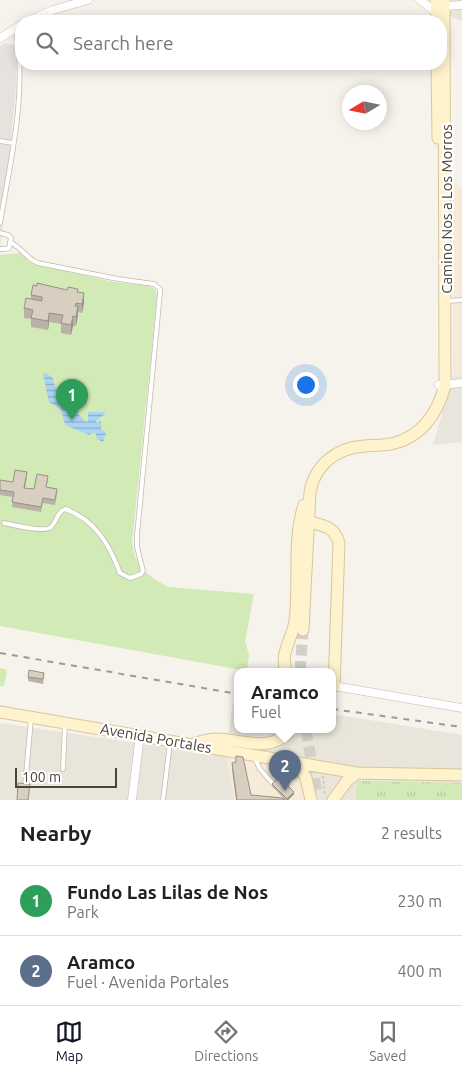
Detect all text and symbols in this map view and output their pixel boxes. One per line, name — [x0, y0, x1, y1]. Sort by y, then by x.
search box — [15, 15, 447, 70]
icon: search — [33, 29, 61, 57]
text: Search here — [73, 32, 173, 54]
north arrow — [342, 85, 387, 130]
street label: Camino Nos a Los Morros — [438, 124, 455, 294]
your location — [293, 372, 319, 398]
pin: 1 — [56, 379, 88, 420]
popup — [234, 668, 336, 733]
text: Aramco — [251, 681, 319, 703]
text: Fuel — [251, 703, 281, 721]
street label: Avenida Portales — [99, 720, 213, 756]
pin: 2 — [269, 750, 301, 791]
scale bar — [15, 765, 118, 788]
text: 100 m — [22, 769, 61, 785]
text: Nearby — [20, 821, 91, 845]
text: 2 results — [381, 824, 442, 842]
text: Fundo Las Lilas de Nos — [67, 881, 268, 903]
text: 1 — [31, 892, 41, 910]
text: 230 m — [397, 892, 442, 910]
text: Park — [67, 903, 99, 921]
text: Aramco — [67, 951, 135, 973]
text: 2 — [31, 962, 41, 980]
text: 400 m — [397, 962, 442, 980]
text: Fuel · Avenida Portales — [67, 973, 229, 991]
tab: Map — [55, 1018, 83, 1064]
tab: Directions — [194, 1018, 258, 1064]
tab: Saved — [369, 1018, 407, 1064]

